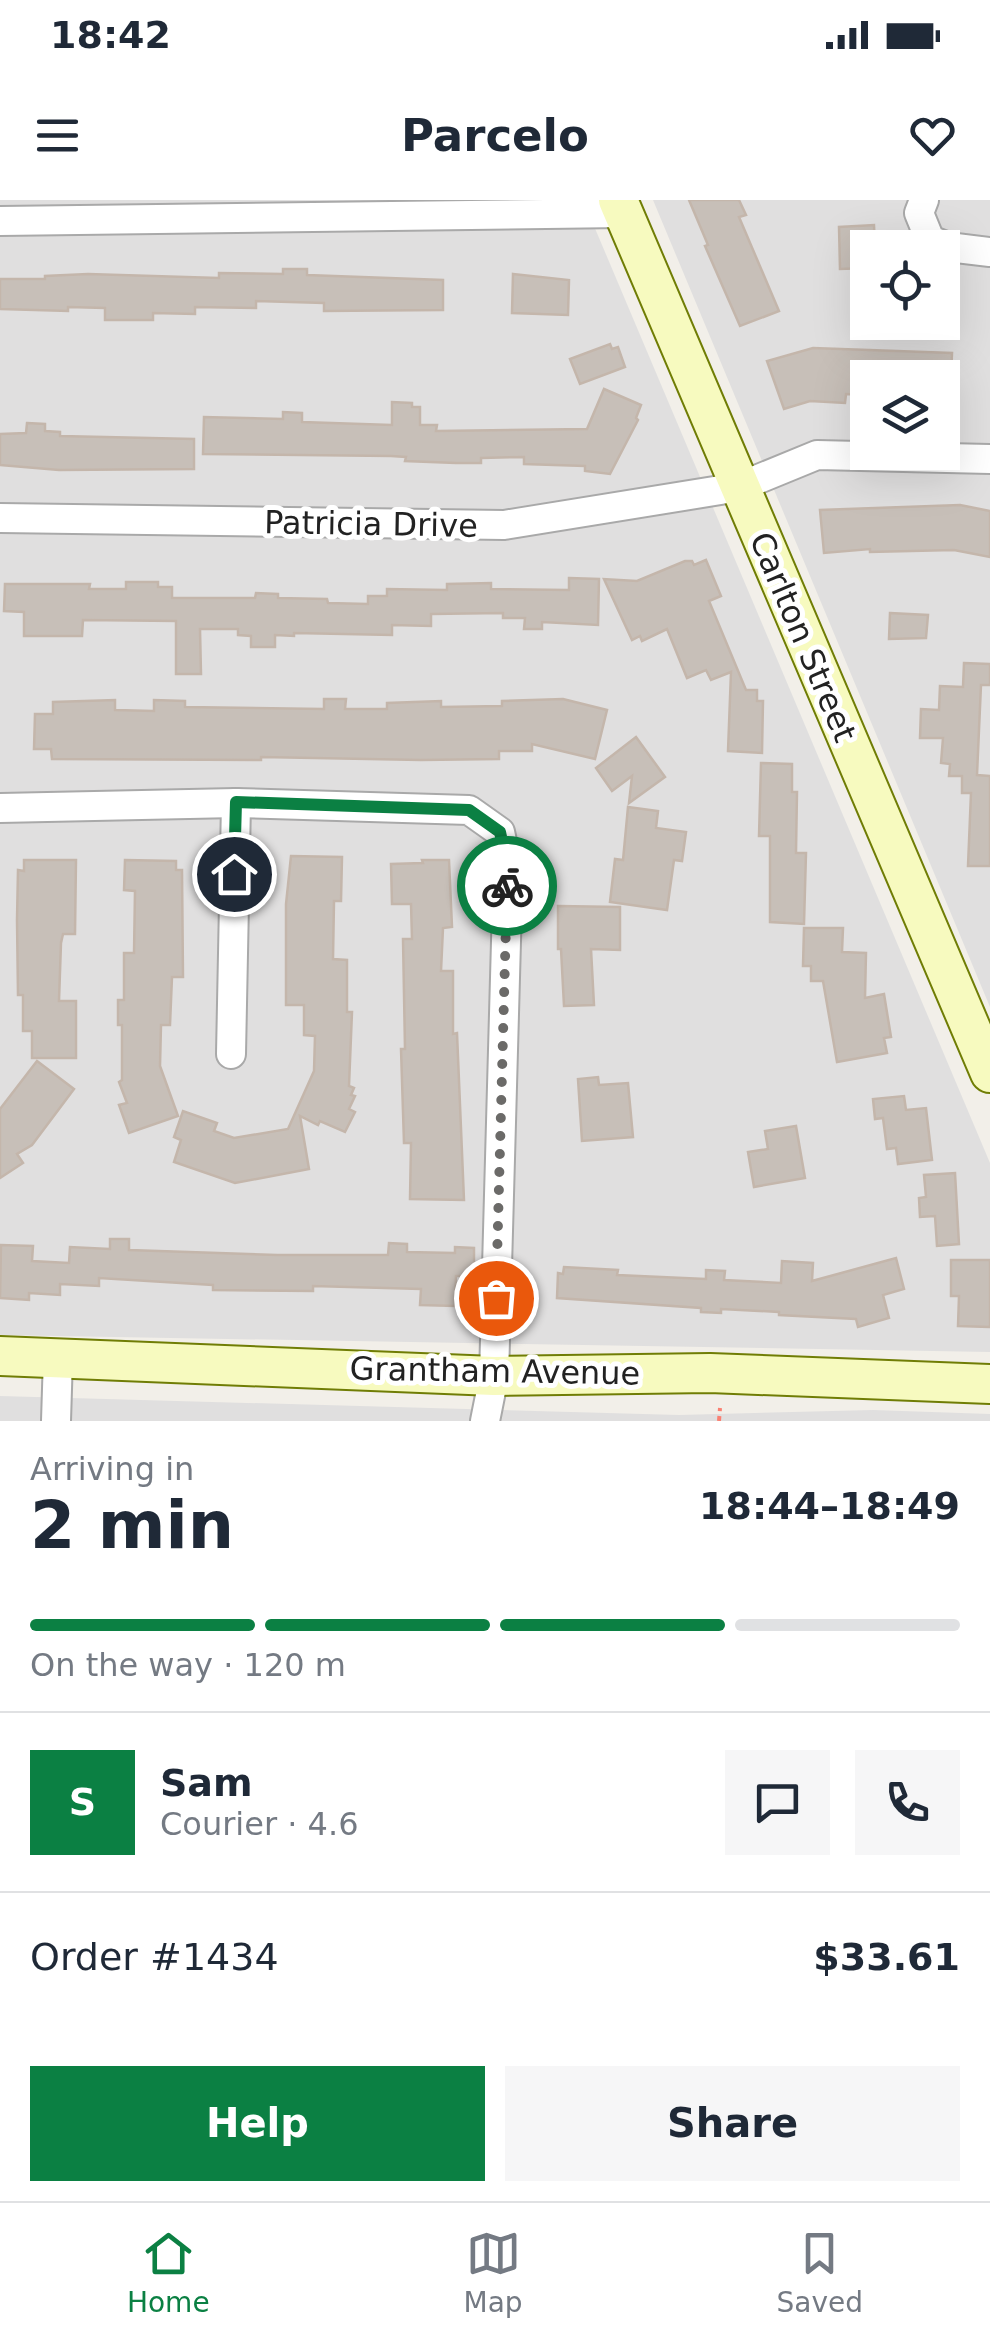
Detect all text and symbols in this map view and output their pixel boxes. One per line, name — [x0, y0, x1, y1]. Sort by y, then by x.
text: 18:42 — [50, 13, 171, 57]
icon: menu — [30, 108, 85, 163]
icon: heart — [905, 108, 960, 163]
text: Parcelo — [401, 109, 589, 162]
map controls — [850, 230, 960, 470]
button: locate — [850, 230, 960, 340]
button: layers — [850, 360, 960, 470]
street label: Patricia Drive — [264, 503, 478, 545]
street label: Carlton Street — [742, 527, 864, 747]
pin — [192, 832, 277, 917]
courier — [457, 836, 557, 936]
icon: home — [207, 847, 262, 902]
icon: bike — [480, 859, 535, 914]
pin — [454, 1256, 539, 1341]
icon: bag — [469, 1271, 524, 1326]
street label: Grantham Avenue — [349, 1349, 641, 1393]
text: Arriving in — [30, 1450, 194, 1488]
text: 18:44–18:49 — [699, 1484, 960, 1528]
text: 2 min — [30, 1488, 234, 1563]
text: On the way · 120 m — [30, 1646, 346, 1684]
button: chat — [725, 1750, 830, 1855]
button: phone — [855, 1750, 960, 1855]
text: Sam — [160, 1761, 253, 1805]
text: S — [69, 1780, 96, 1824]
text: Courier · 4.6 — [160, 1805, 359, 1843]
text: Order #1434 — [30, 1935, 279, 1979]
text: $33.61 — [813, 1935, 960, 1979]
button: Help — [30, 2066, 485, 2181]
button: Share — [505, 2066, 960, 2181]
tab: Home — [127, 2226, 210, 2319]
tab: Map — [464, 2226, 523, 2319]
tab: Saved — [777, 2226, 863, 2319]

